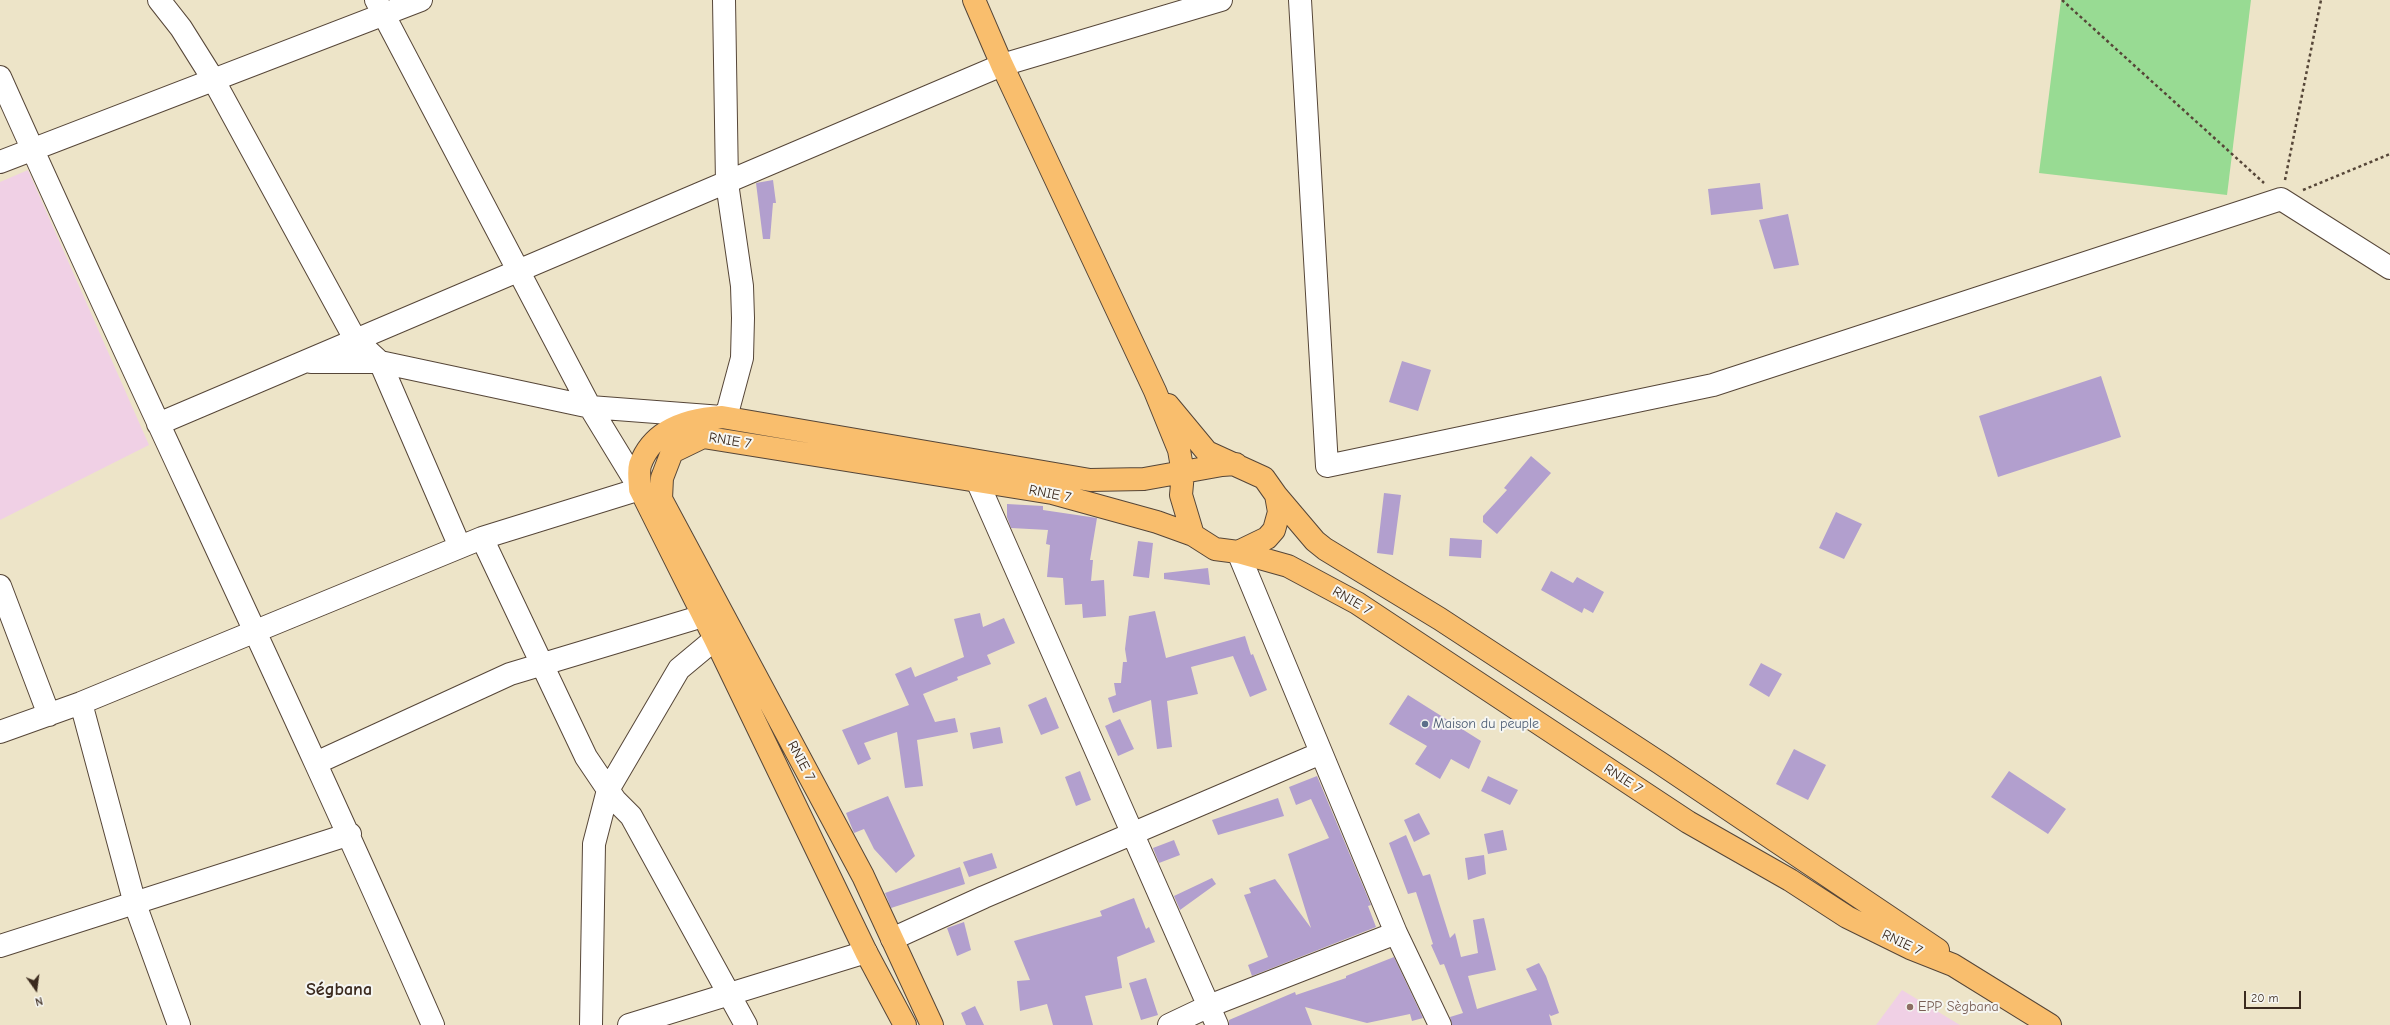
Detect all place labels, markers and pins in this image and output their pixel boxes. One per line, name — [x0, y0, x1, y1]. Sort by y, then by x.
place label: Maison du peuple — [1433, 716, 1539, 732]
marker: Maison du peuple — [1420, 719, 1430, 729]
place label: EPP Sègbana — [1918, 999, 1999, 1015]
marker: EPP Sègbana — [1905, 1002, 1915, 1012]

